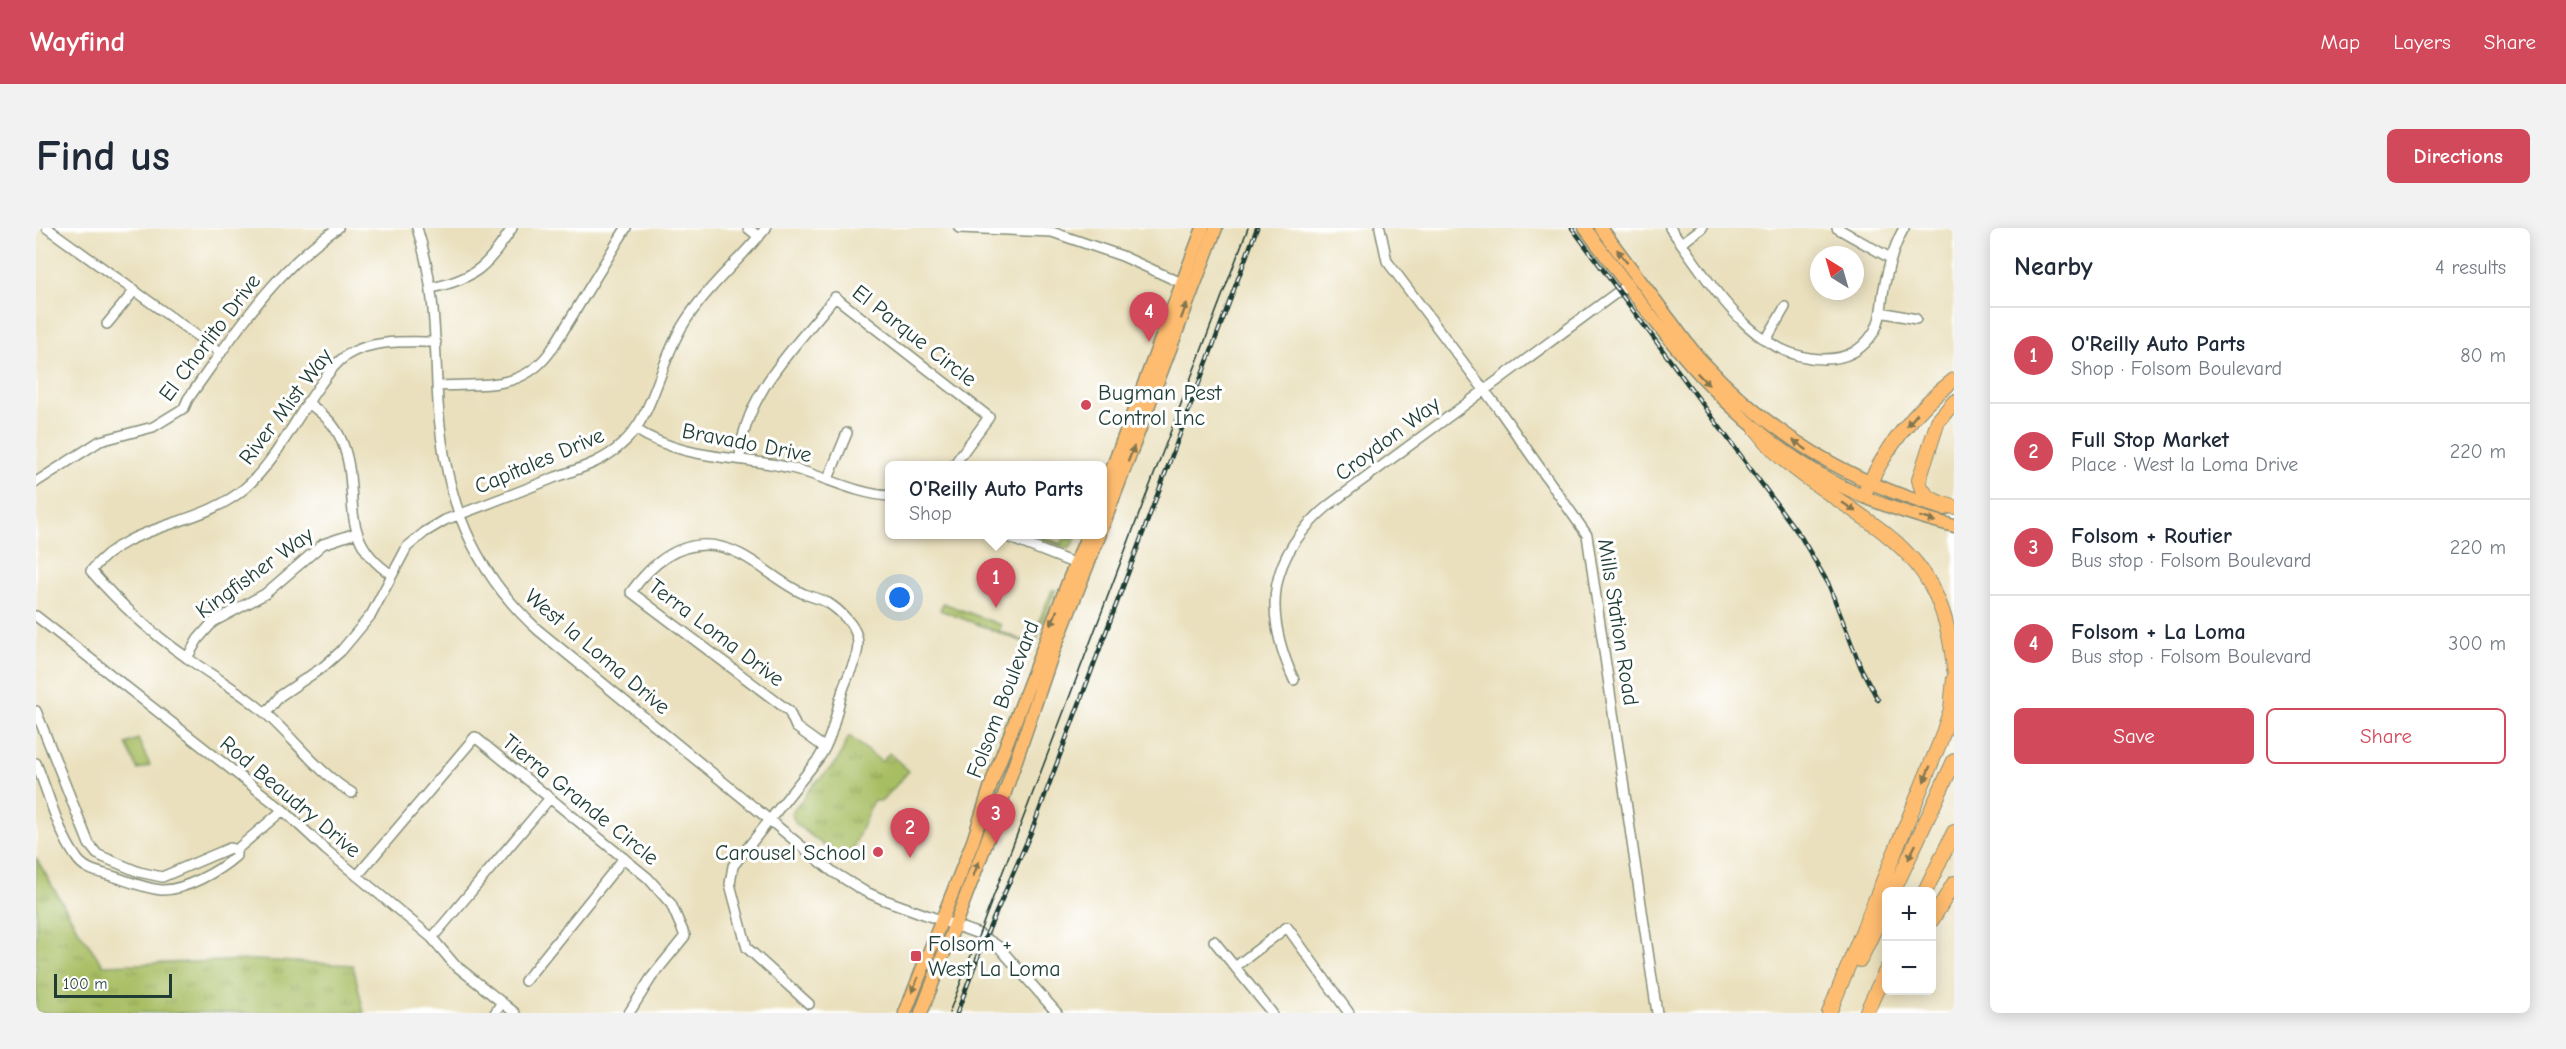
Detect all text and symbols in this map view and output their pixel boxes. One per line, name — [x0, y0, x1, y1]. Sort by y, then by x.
text: Wayfind — [30, 26, 125, 58]
text: Map — [2321, 30, 2360, 54]
text: Layers — [2393, 30, 2451, 54]
text: Share — [2484, 30, 2536, 54]
button: Directions — [2387, 129, 2530, 183]
text: Find us — [36, 132, 170, 181]
north arrow — [1810, 246, 1864, 300]
one-way arrow — [1616, 248, 1628, 263]
text: Nearby — [2014, 252, 2093, 282]
text: 4 results — [2435, 256, 2506, 279]
street label: El Chorlito Drive — [153, 269, 266, 406]
street label: El Parque Circle — [847, 279, 982, 392]
pin: 4 — [1130, 292, 1168, 342]
one-way arrow — [1179, 302, 1189, 320]
text: O'Reilly Auto Parts — [2071, 331, 2245, 357]
street label: River Mist Way — [234, 343, 338, 470]
text: 1 — [2030, 344, 2037, 367]
text: 80 m — [2460, 344, 2506, 367]
text: Shop · Folsom Boulevard — [2071, 357, 2282, 380]
one-way arrow — [1695, 372, 1709, 386]
place label: Bugman Pest Control Inc — [1098, 380, 1222, 431]
street label: Croydon Way — [1330, 391, 1445, 487]
marker: Bugman Pest Control Inc — [1079, 398, 1093, 412]
one-way arrow — [1905, 412, 1918, 428]
street label: Bravado Drive — [680, 418, 814, 468]
street label: Capitales Drive — [471, 422, 608, 500]
text: Full Stop Market — [2071, 427, 2229, 453]
one-way arrow — [1792, 439, 1808, 451]
text: 2 — [2029, 440, 2038, 463]
text: 220 m — [2450, 440, 2506, 463]
one-way arrow — [1126, 445, 1136, 463]
text: Place · West la Loma Drive — [2071, 453, 2298, 476]
popup — [885, 461, 1107, 539]
text: O'Reilly Auto Parts — [909, 476, 1083, 502]
one-way arrow — [1841, 501, 1857, 512]
text: Shop — [909, 502, 952, 525]
one-way arrow — [1919, 515, 1937, 524]
street label: Kingfisher Way — [191, 521, 319, 624]
text: Folsom + Routier — [2071, 523, 2232, 549]
text: 3 — [2029, 536, 2038, 559]
text: 220 m — [2450, 536, 2506, 559]
street label: Mills Station Road — [1592, 537, 1644, 707]
text: Bus stop · Folsom Boulevard — [2071, 549, 2311, 572]
pin: 1 — [976, 558, 1016, 608]
street label: Terra Loma Drive — [643, 573, 789, 692]
street label: West la Loma Drive — [520, 583, 675, 720]
your location — [885, 583, 914, 612]
one-way arrow — [1049, 609, 1059, 627]
street label: Folsom Boulevard — [961, 617, 1045, 782]
text: Folsom + La Loma — [2071, 619, 2246, 645]
text: 4 — [2029, 632, 2038, 655]
text: 300 m — [2448, 632, 2506, 655]
text: Bus stop · Folsom Boulevard — [2071, 645, 2311, 668]
button: Save — [2014, 708, 2254, 764]
button: Share — [2266, 708, 2506, 764]
street label: Tierra Grande Circle — [497, 729, 664, 871]
street label: Rod Beaudry Drive — [215, 730, 366, 863]
one-way arrow — [1922, 765, 1932, 783]
pin: 3 — [976, 794, 1016, 844]
pin: 2 — [890, 808, 930, 858]
place label: Carousel School — [715, 840, 866, 866]
one-way arrow — [1907, 843, 1916, 860]
marker: Carousel School — [871, 845, 885, 859]
one-way arrow — [972, 860, 981, 878]
map controls — [1882, 887, 1936, 995]
button: + — [1882, 887, 1936, 941]
place label: Folsom + West La Loma — [928, 931, 1061, 982]
button: − — [1882, 941, 1936, 995]
marker: Folsom + West La Loma — [909, 949, 923, 963]
scale bar — [54, 971, 172, 998]
text: 100 m — [63, 975, 107, 993]
one-way arrow — [910, 977, 920, 995]

